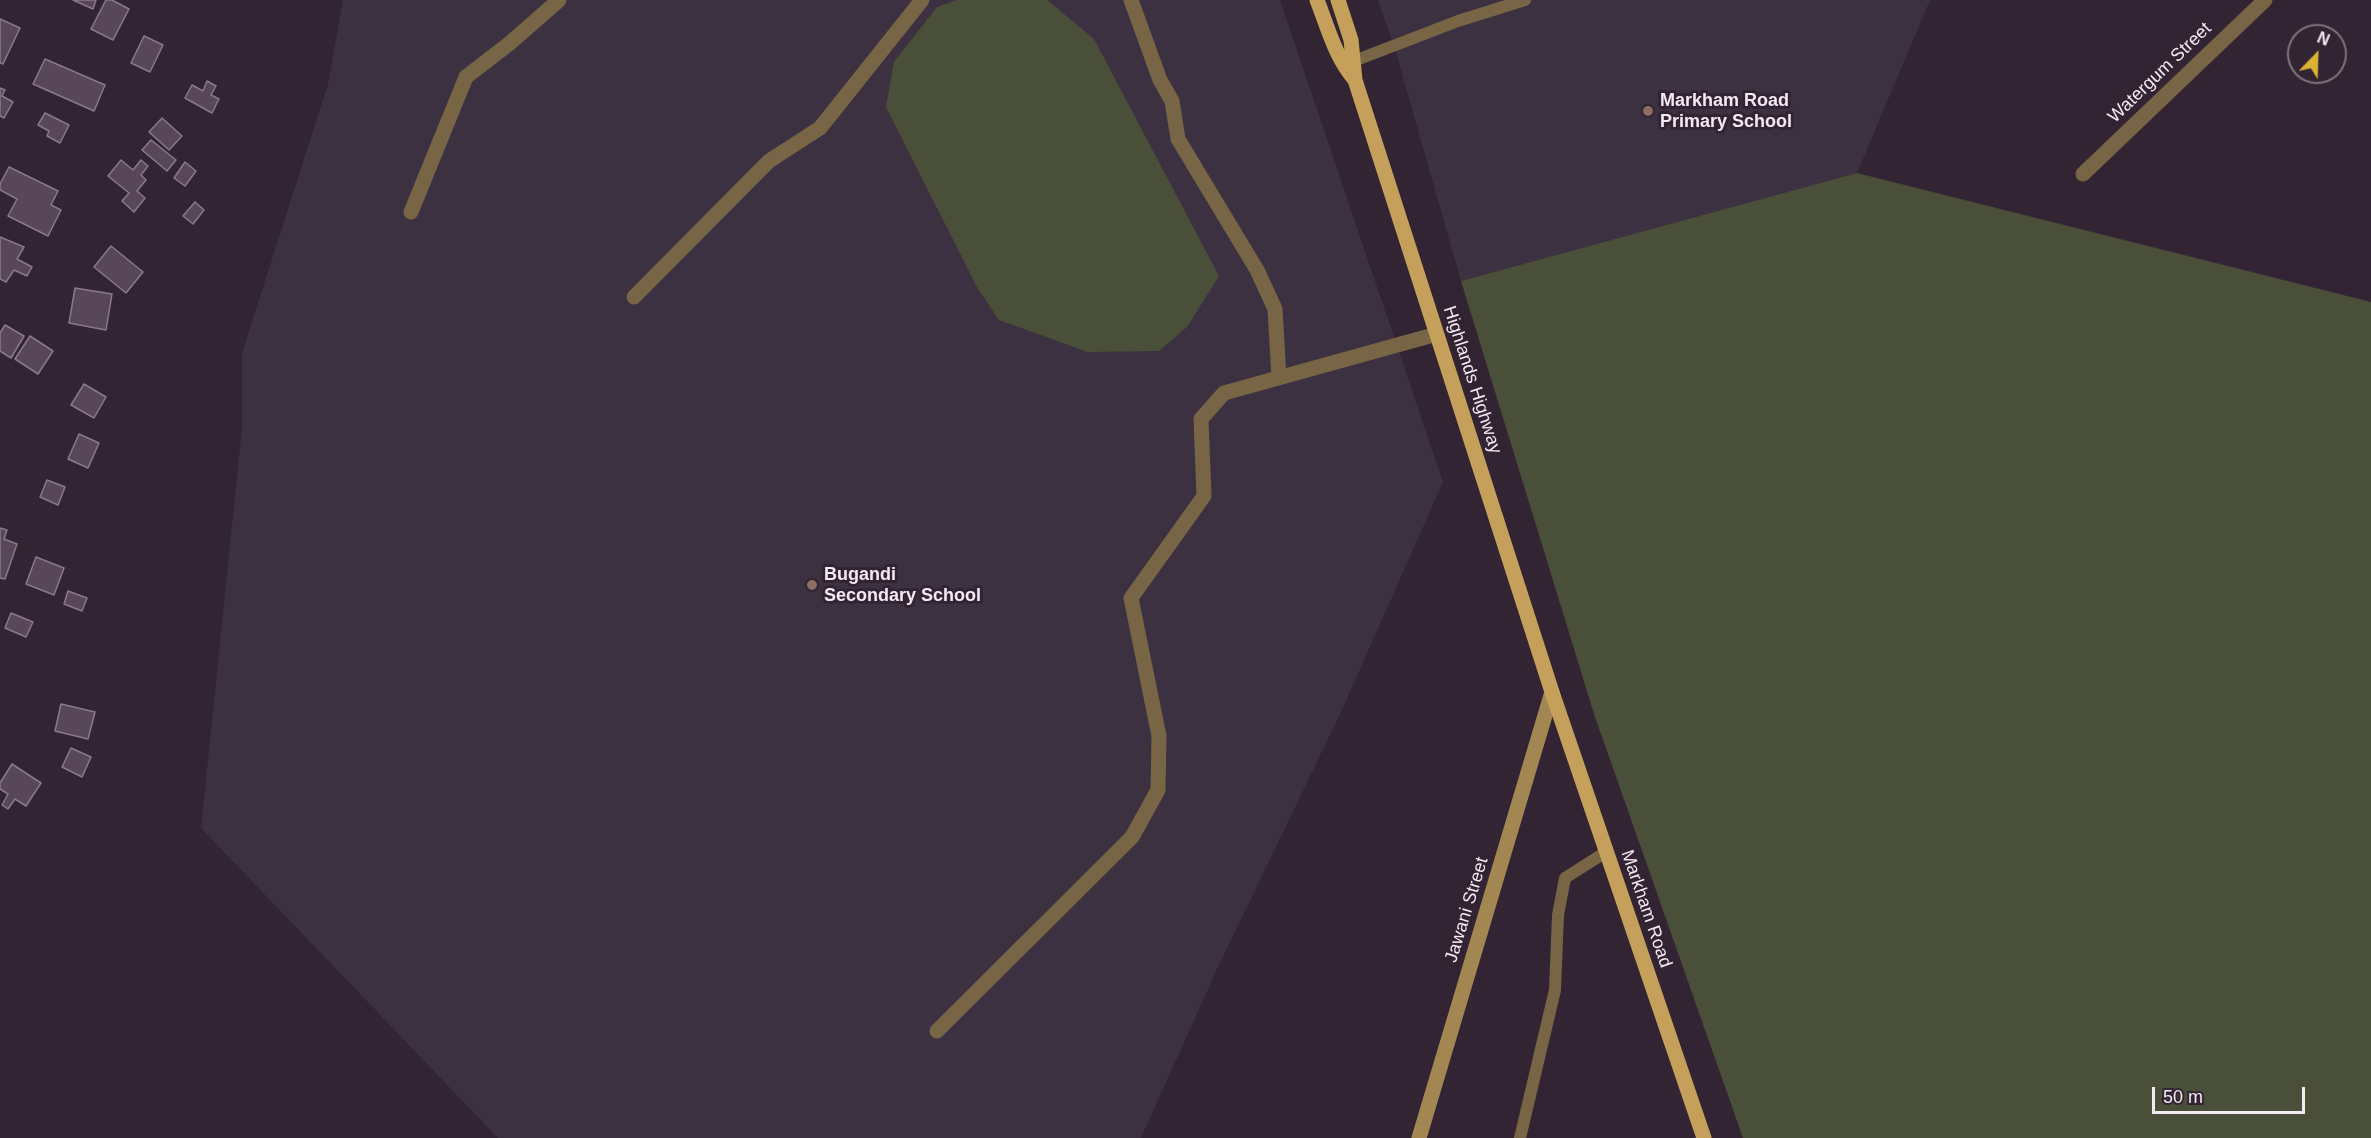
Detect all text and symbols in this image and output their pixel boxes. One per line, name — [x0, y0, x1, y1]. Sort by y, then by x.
street label: Watergum Street — [2104, 18, 2216, 128]
north arrow — [2287, 24, 2347, 84]
text: N — [2315, 29, 2332, 49]
place label: Markham Road Primary School — [1660, 90, 1792, 132]
marker: Markham Road Primary School — [1641, 104, 1655, 118]
street label: Highlands Highway — [1438, 303, 1506, 457]
place label: Bugandi Secondary School — [824, 564, 981, 606]
marker: Bugandi Secondary School — [805, 578, 819, 592]
street label: Markham Road — [1616, 847, 1676, 971]
street label: Jawani Street — [1441, 855, 1493, 965]
scale bar — [2155, 1075, 2308, 1113]
text: 50 m — [2163, 1087, 2203, 1107]

